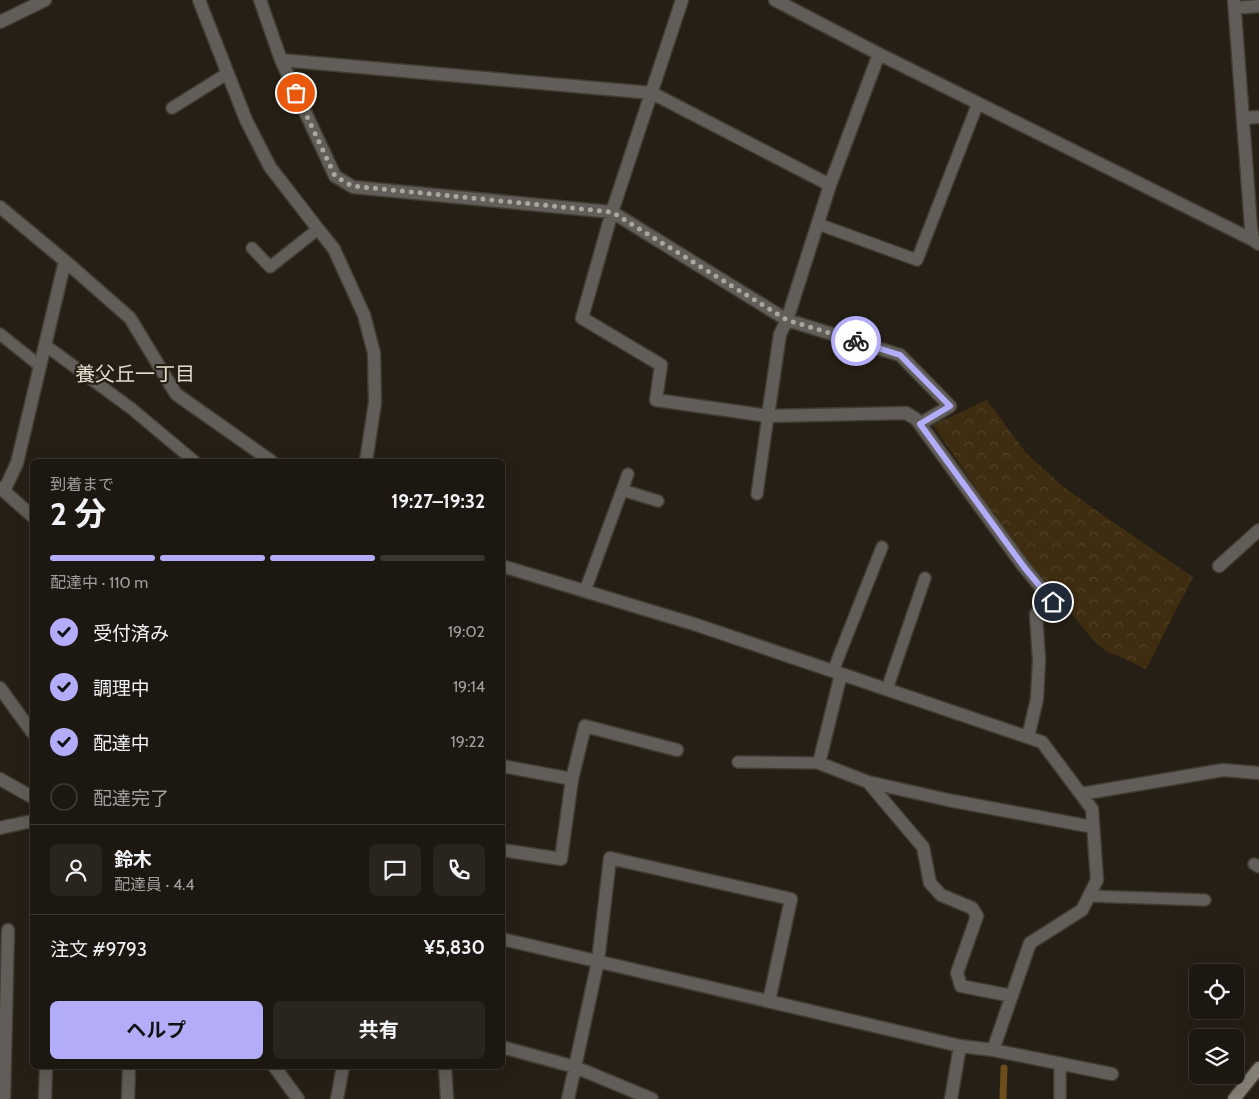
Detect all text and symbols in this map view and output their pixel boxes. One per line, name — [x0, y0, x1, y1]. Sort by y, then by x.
pin — [275, 72, 317, 114]
icon: bag — [282, 79, 310, 107]
courier — [831, 316, 881, 366]
icon: bike — [842, 327, 870, 355]
district label: 養父丘一丁目 — [75, 362, 195, 386]
text: 到着まで — [50, 475, 114, 494]
text: 19:27–19:32 — [391, 490, 485, 513]
text: 2 分 — [50, 494, 106, 533]
text: 配達中 · 110 m — [50, 573, 148, 592]
pin — [1032, 581, 1074, 623]
icon: home — [1039, 588, 1067, 616]
icon: check — [50, 618, 78, 646]
text: 受付済み — [93, 622, 169, 645]
text: 19:02 — [448, 622, 485, 641]
icon: check — [50, 673, 78, 701]
text: 調理中 — [93, 677, 150, 700]
text: 19:14 — [453, 677, 485, 696]
icon: check — [50, 728, 78, 756]
text: 配達中 — [93, 732, 150, 755]
text: 19:22 — [451, 732, 485, 751]
text: 配達完了 — [93, 787, 169, 810]
button: person — [50, 844, 102, 896]
button: chat — [369, 844, 421, 896]
button: phone — [433, 844, 485, 896]
text: 鈴木 — [114, 848, 152, 871]
text: 配達員 · 4.4 — [114, 875, 195, 894]
text: ¥5,830 — [424, 936, 485, 959]
text: 注文 #9793 — [50, 938, 147, 961]
map controls — [1189, 964, 1244, 1084]
button: locate — [1189, 964, 1244, 1019]
button: ヘルプ — [50, 1001, 263, 1059]
button: 共有 — [273, 1001, 485, 1059]
button: layers — [1189, 1029, 1244, 1084]

